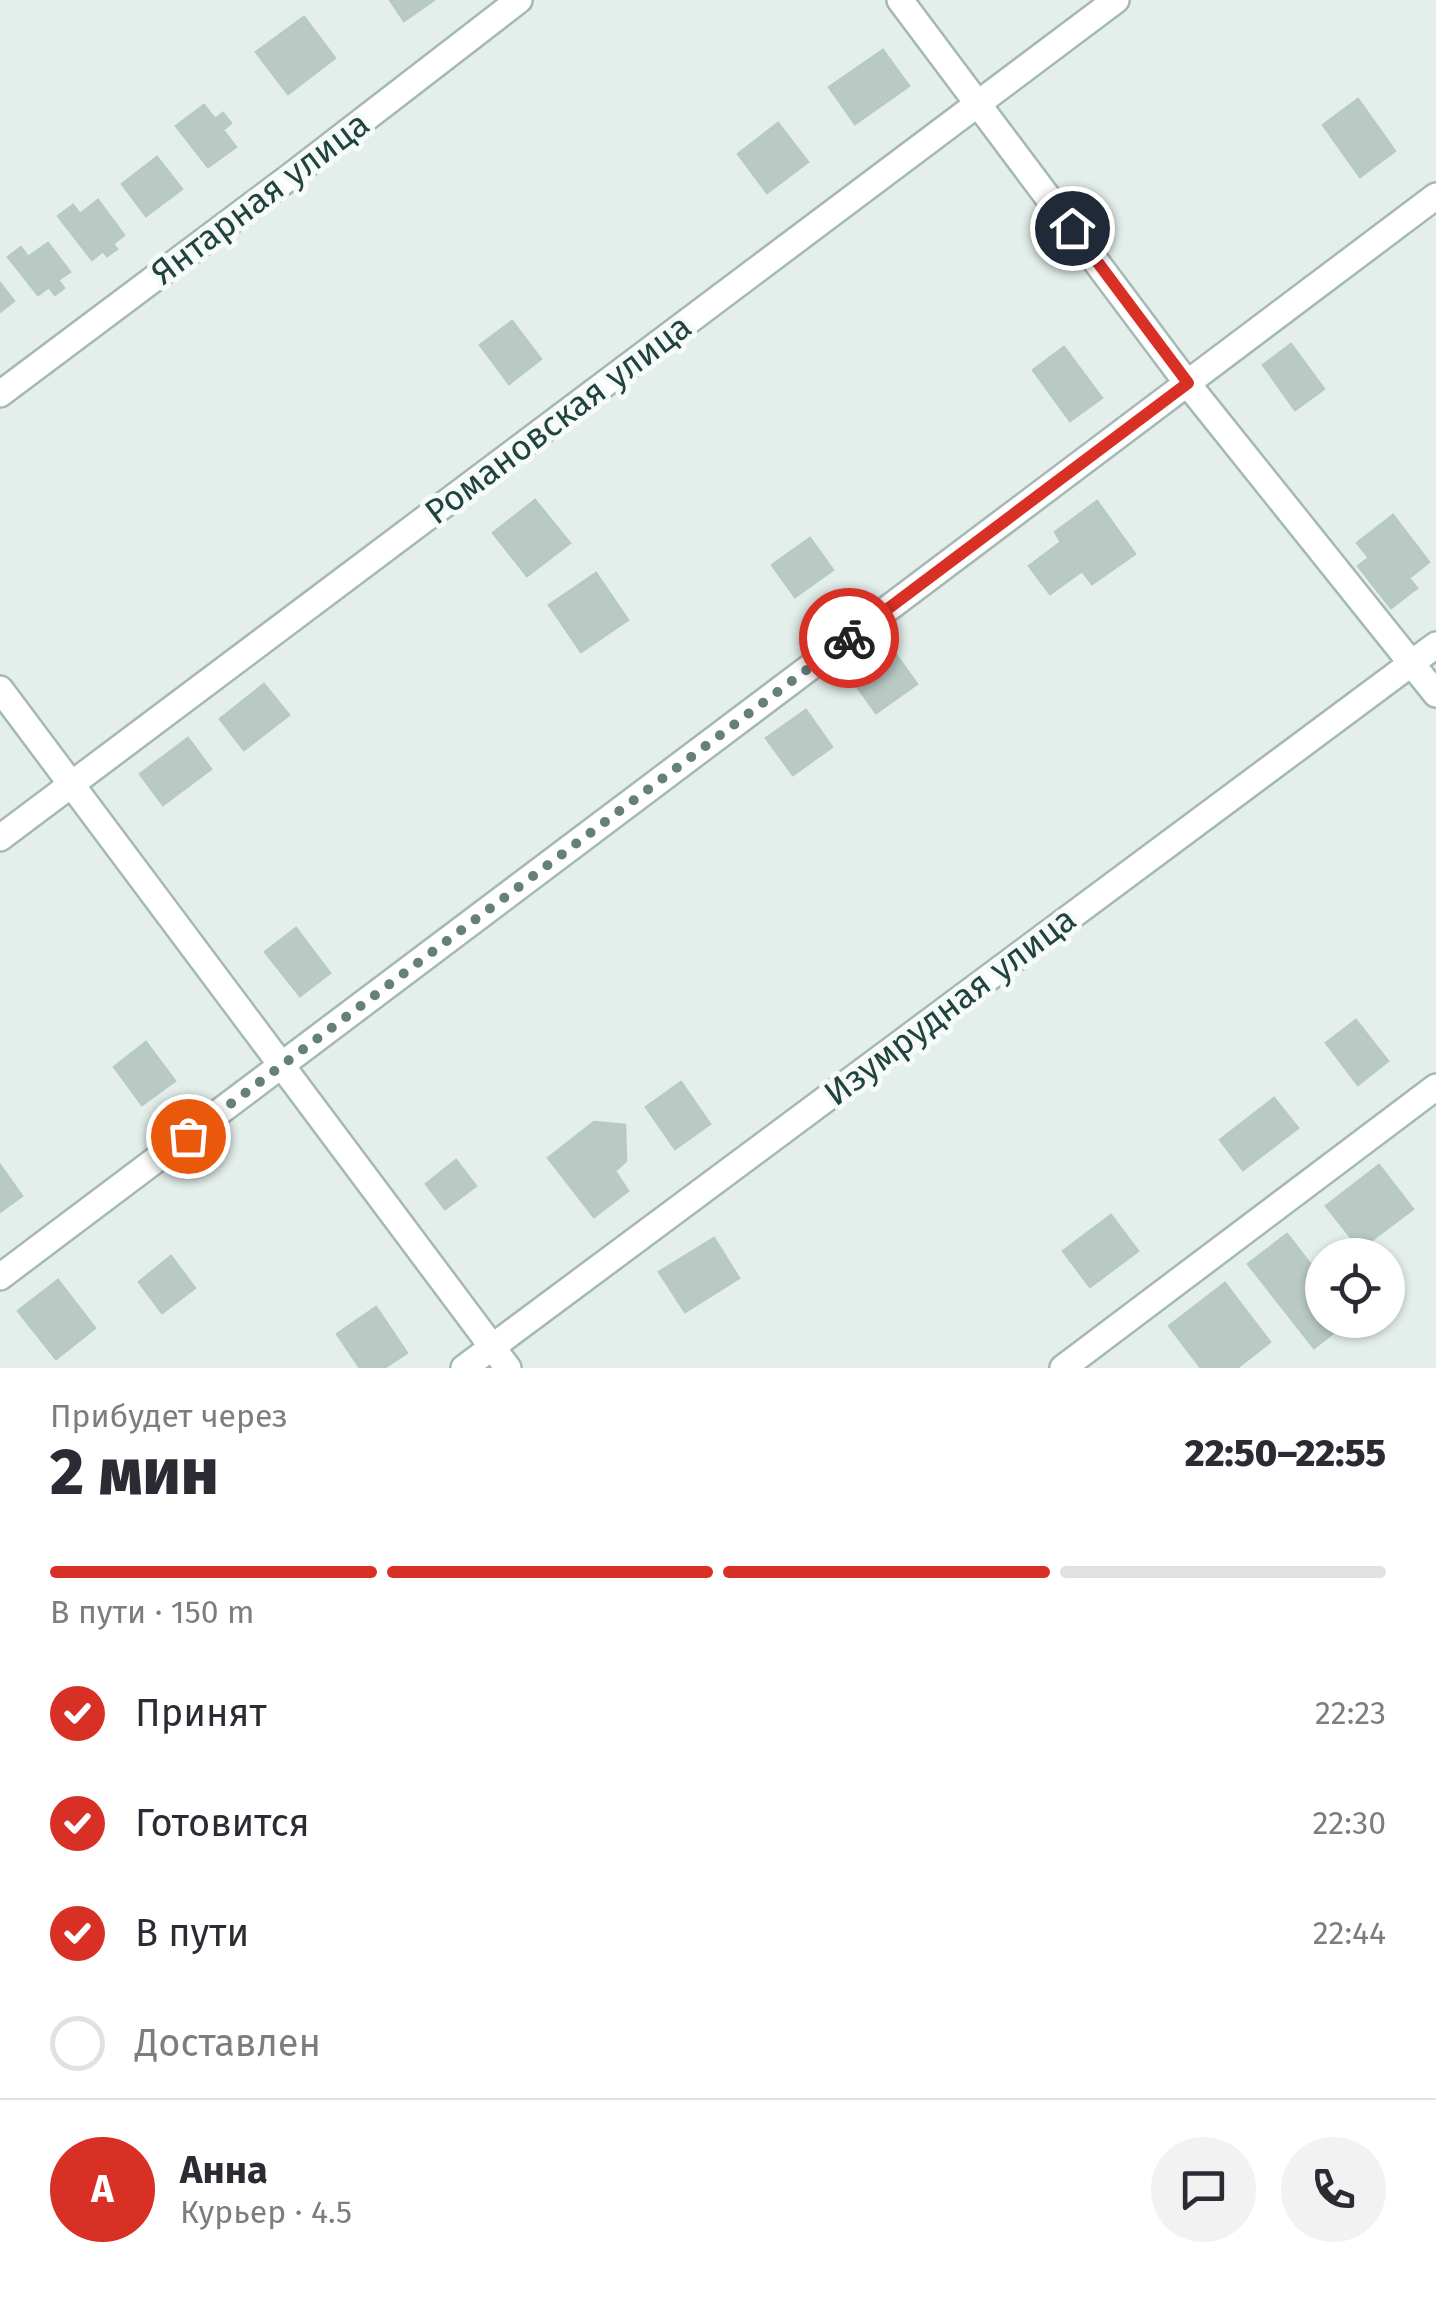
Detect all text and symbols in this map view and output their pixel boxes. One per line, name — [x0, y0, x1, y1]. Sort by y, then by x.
street label: Янтарная улица — [143, 102, 377, 294]
pin — [1030, 186, 1115, 271]
icon: home — [1045, 201, 1100, 256]
street label: Романовская улица — [417, 305, 699, 533]
courier — [799, 588, 899, 688]
icon: bike — [822, 611, 877, 666]
street label: Изумрудная улица — [816, 898, 1084, 1114]
pin — [146, 1094, 231, 1179]
icon: bag — [161, 1109, 216, 1164]
map controls — [1305, 1238, 1405, 1338]
button: locate — [1305, 1238, 1405, 1338]
text: Прибудет через — [50, 1397, 288, 1435]
text: 22:50–22:55 — [1185, 1430, 1386, 1476]
text: 2 мин — [50, 1433, 219, 1511]
text: В пути · 150 m — [50, 1593, 254, 1631]
icon: check — [50, 1686, 105, 1741]
text: Принят — [135, 1690, 267, 1736]
text: 22:23 — [1315, 1694, 1386, 1732]
icon: check — [50, 1796, 105, 1851]
text: Готовится — [135, 1800, 310, 1846]
text: 22:30 — [1313, 1804, 1386, 1842]
icon: check — [50, 1906, 105, 1961]
text: В пути — [135, 1910, 249, 1956]
text: 22:44 — [1313, 1914, 1386, 1952]
text: Доставлен — [135, 2020, 321, 2066]
button: chat — [1151, 2137, 1256, 2242]
button: phone — [1281, 2137, 1386, 2242]
text: Анна — [180, 2147, 268, 2193]
text: А — [91, 2166, 114, 2212]
text: Курьер · 4.5 — [180, 2193, 352, 2231]

